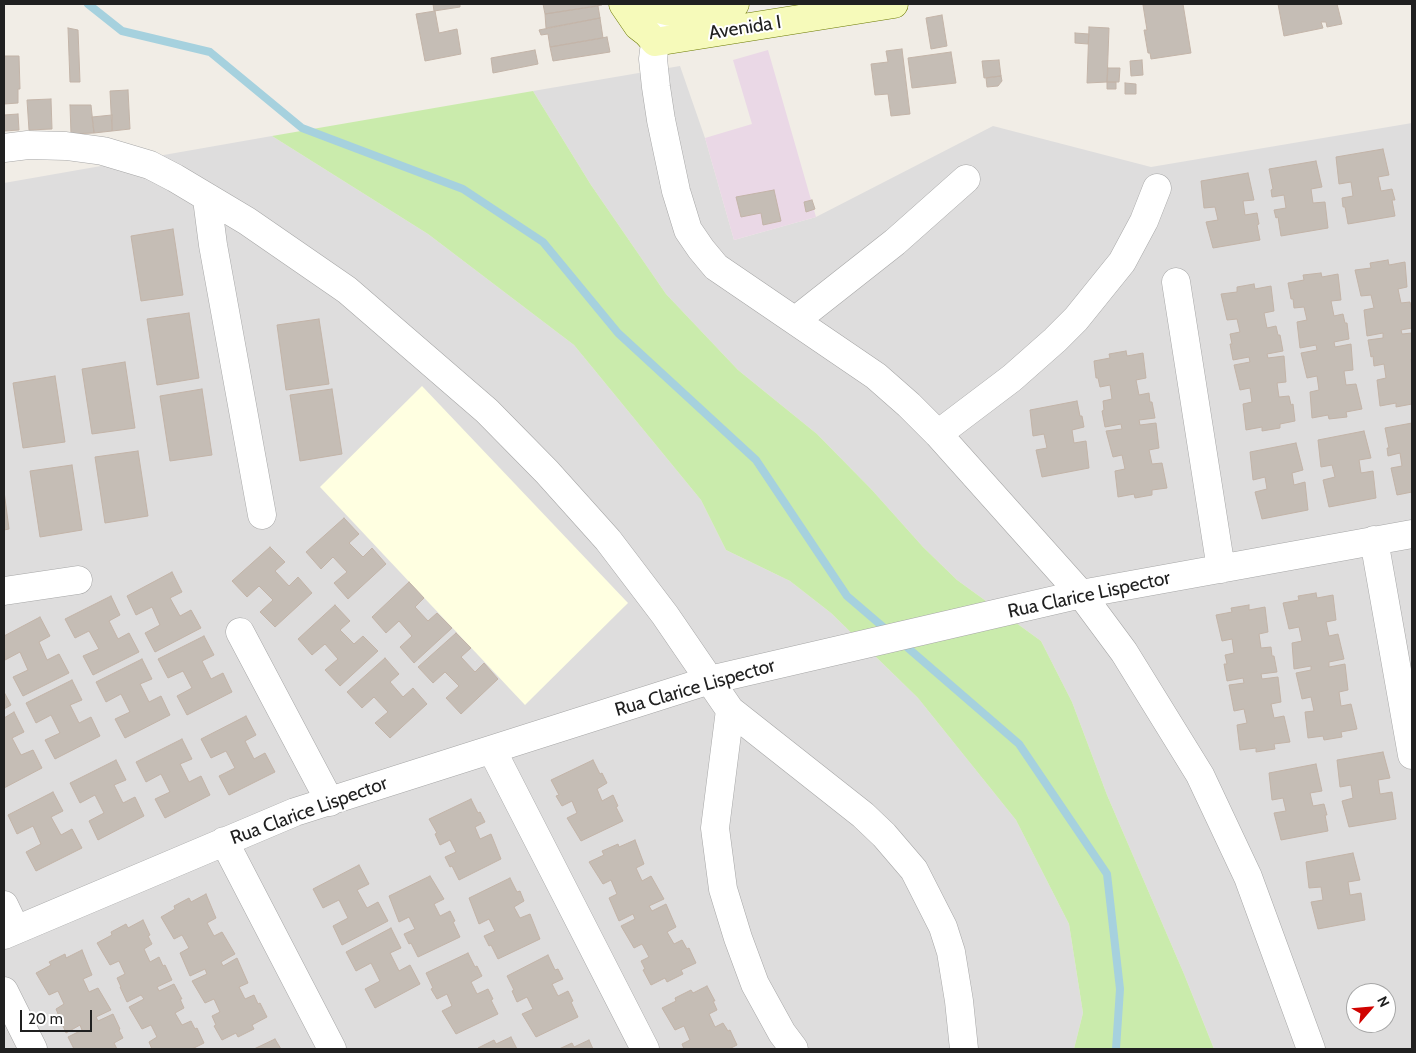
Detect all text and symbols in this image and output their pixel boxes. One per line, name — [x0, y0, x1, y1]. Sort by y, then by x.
street label: Avenida I — [707, 11, 783, 45]
street label: Rua Clarice Lispector — [1006, 567, 1172, 623]
street label: Rua Clarice Lispector — [612, 654, 778, 722]
street label: Rua Clarice Lispector — [227, 772, 391, 850]
north arrow — [1346, 983, 1396, 1033]
text: N — [1373, 993, 1394, 1010]
scale bar — [22, 1000, 95, 1032]
text: 20 m — [28, 1010, 63, 1028]

